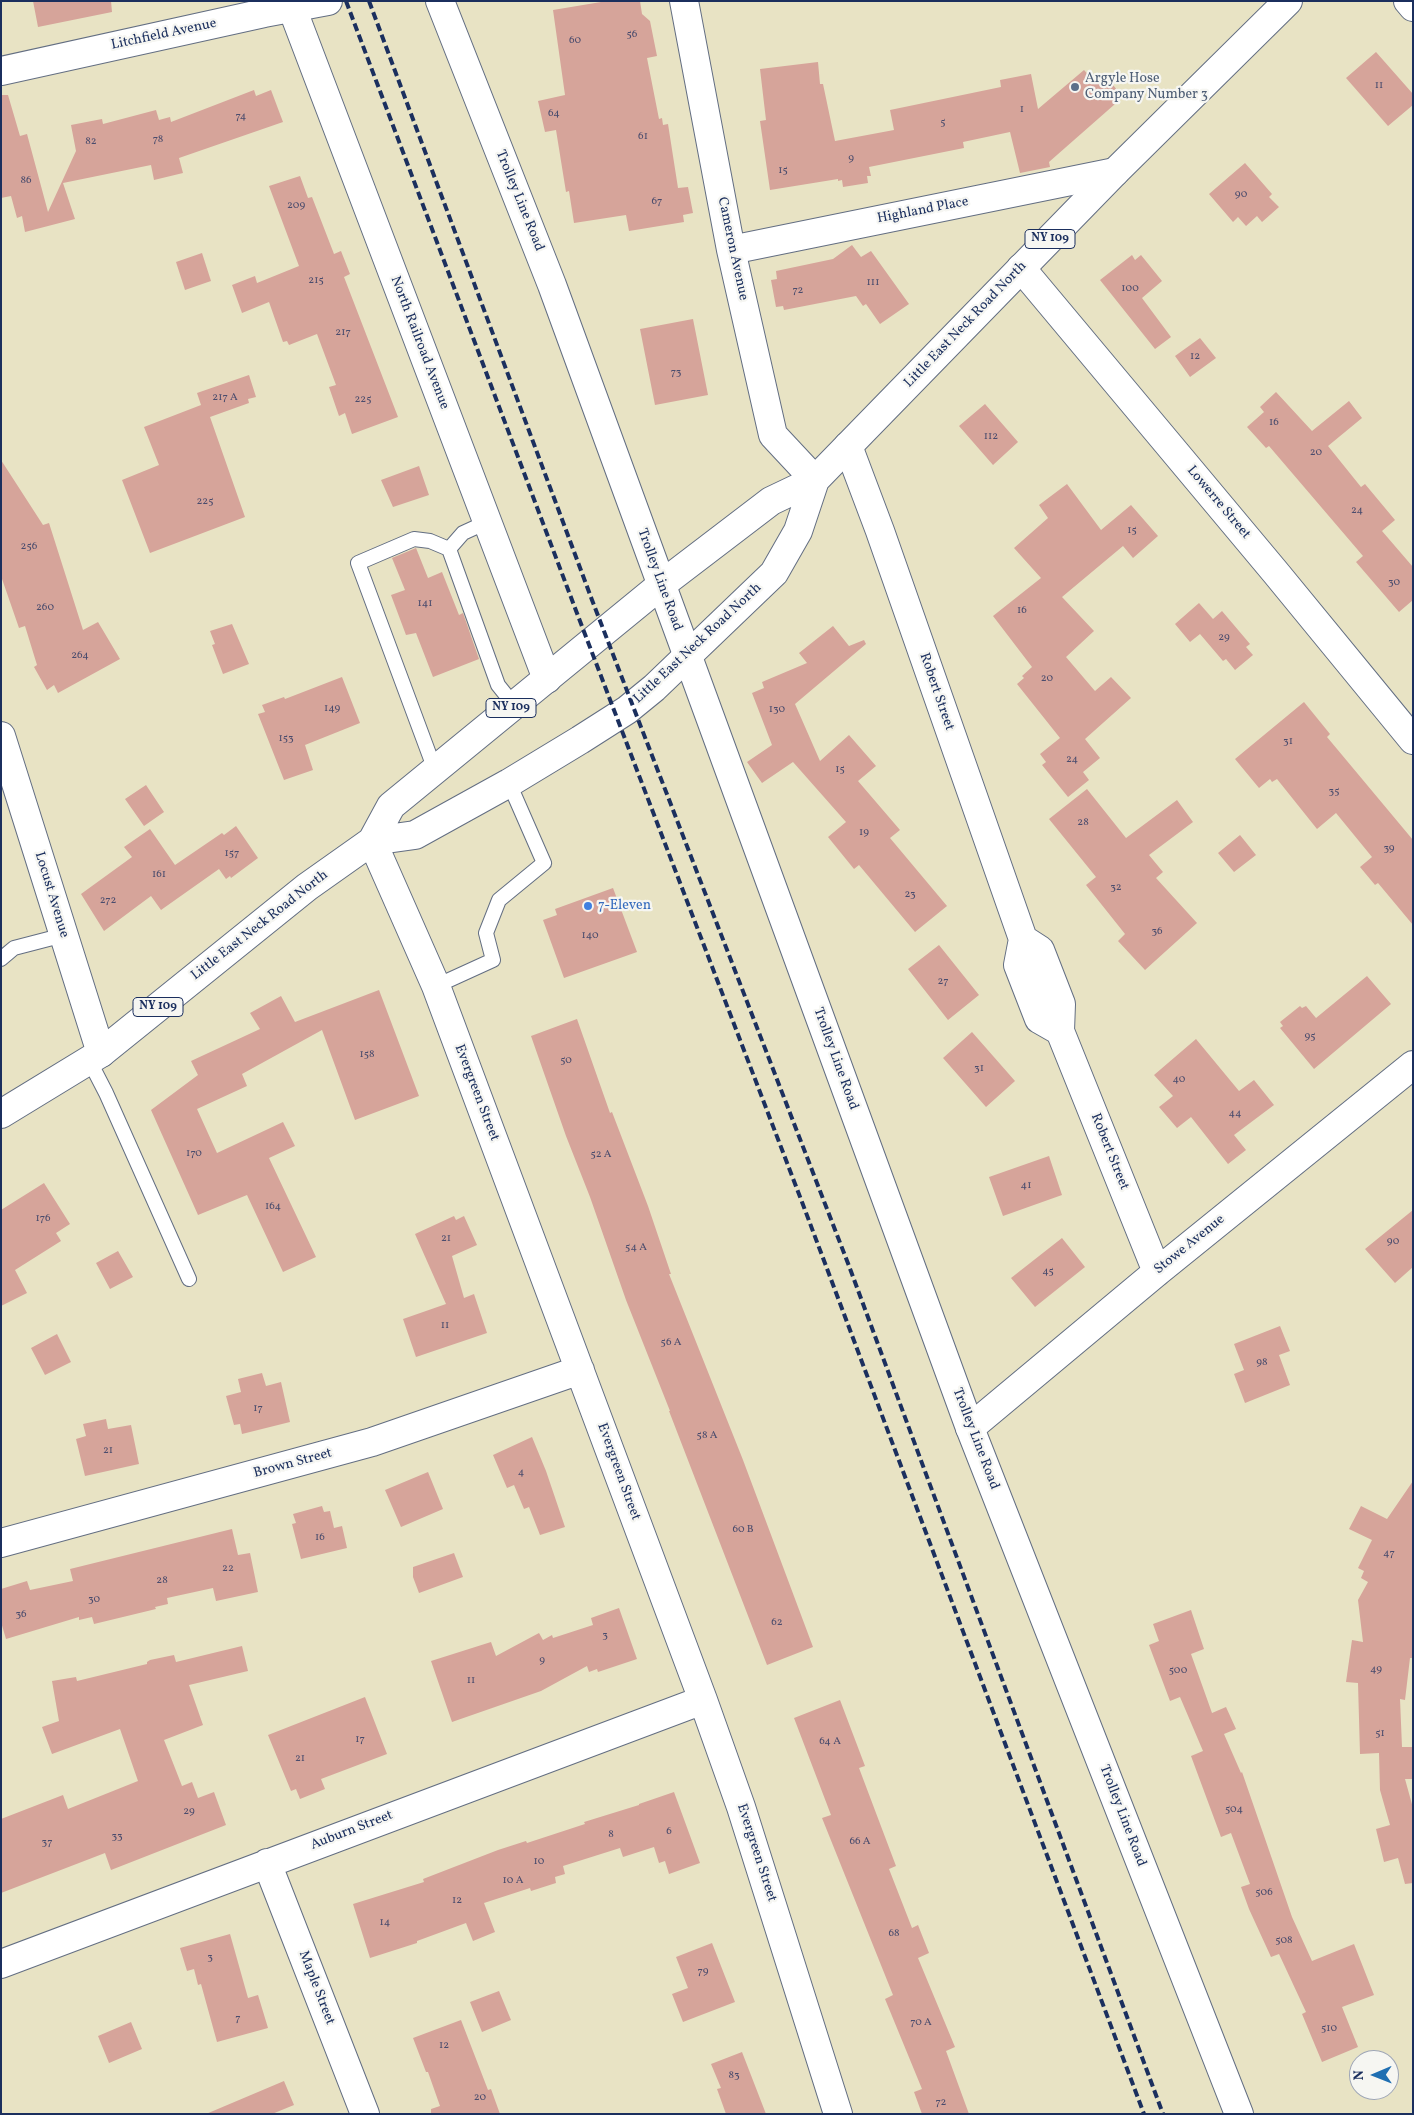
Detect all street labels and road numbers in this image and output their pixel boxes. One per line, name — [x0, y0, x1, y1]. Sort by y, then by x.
street label: Litchfield Avenue — [110, 16, 218, 54]
street label: Trolley Line Road — [491, 148, 547, 254]
street label: Highland Place — [876, 194, 970, 228]
street label: Cameron Avenue — [713, 196, 751, 302]
road number: NY 109 — [1025, 230, 1075, 248]
street label: Little East Neck Road North — [901, 258, 1031, 392]
street label: North Railroad Avenue — [386, 274, 452, 412]
street label: Lowerre Street — [1183, 463, 1253, 543]
street label: Trolley Line Road — [633, 527, 685, 633]
street label: Little East Neck Road North — [630, 580, 766, 708]
street label: Robert Street — [915, 651, 957, 733]
road number: NY 109 — [486, 698, 536, 718]
street label: Locust Avenue — [30, 850, 72, 940]
street label: Little East Neck Road North — [188, 867, 332, 985]
road number: NY 109 — [133, 998, 183, 1016]
street label: Trolley Line Road — [809, 1006, 861, 1112]
street label: Evergreen Street — [450, 1042, 502, 1144]
street label: Robert Street — [1086, 1111, 1132, 1193]
street label: Stowe Avenue — [1151, 1211, 1229, 1279]
street label: Trolley Line Road — [948, 1386, 1002, 1492]
street label: Evergreen Street — [593, 1421, 643, 1523]
street label: Brown Street — [252, 1445, 334, 1483]
street label: Trolley Line Road — [1095, 1763, 1149, 1869]
street label: Evergreen Street — [732, 1802, 780, 1904]
street label: Auburn Street — [308, 1808, 396, 1854]
street label: Maple Street — [294, 1948, 338, 2028]

